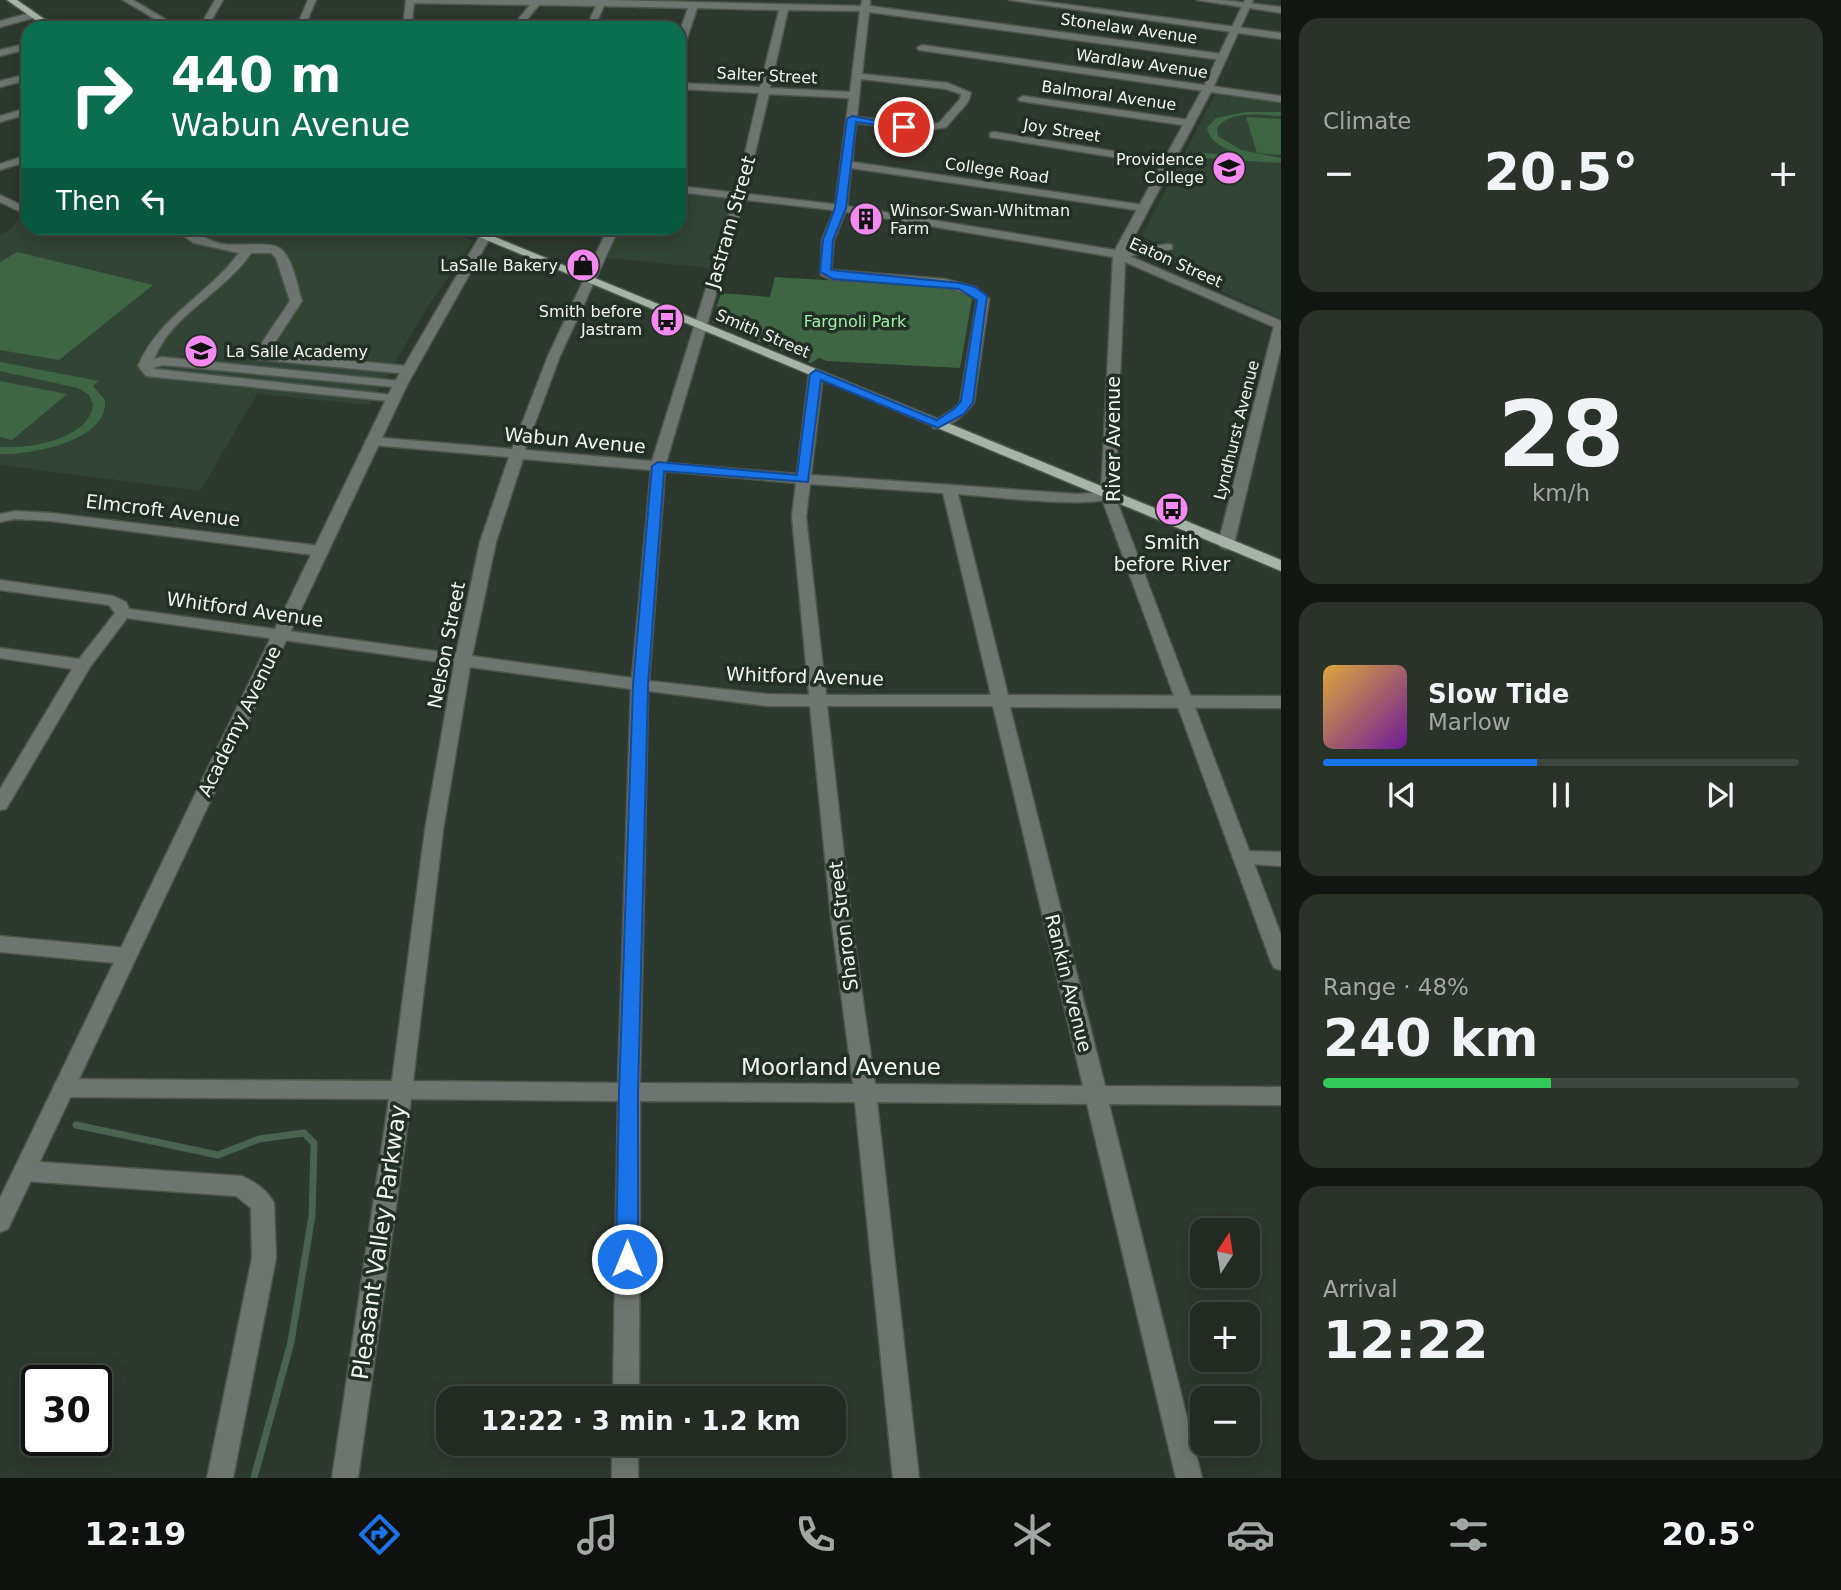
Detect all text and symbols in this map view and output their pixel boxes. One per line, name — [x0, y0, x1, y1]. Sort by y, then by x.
street label: Stonelaw Avenue — [1059, 9, 1199, 48]
street label: Wardlaw Avenue — [1075, 45, 1209, 82]
text: 440 m — [171, 47, 341, 104]
icon: right — [56, 49, 147, 140]
street label: Salter Street — [716, 63, 818, 88]
street label: Balmoral Avenue — [1040, 77, 1178, 114]
pin — [874, 97, 934, 157]
text: Wabun Avenue — [171, 106, 410, 144]
icon: arrive — [885, 108, 923, 146]
text: Climate — [1323, 108, 1412, 134]
street label: Joy Street — [1021, 115, 1102, 146]
text: 20.5° — [1484, 142, 1638, 202]
school or university icon: Providence College — [1210, 149, 1248, 187]
place label: Providence College — [1116, 150, 1204, 187]
text: − — [1323, 151, 1355, 195]
text: + — [1767, 151, 1799, 195]
street label: Jastram Street — [700, 153, 759, 292]
street label: College Road — [944, 154, 1050, 187]
icon: left — [135, 182, 173, 220]
text: Then — [56, 186, 121, 216]
building icon: Winsor-Swan-Whitman Farm — [847, 200, 885, 238]
place label: Winsor-Swan-Whitman Farm — [890, 201, 1070, 238]
street label: Eaton Street — [1126, 233, 1225, 291]
shop icon: LaSalle Bakery — [564, 246, 602, 284]
place label: LaSalle Bakery — [440, 256, 558, 275]
bus stop icon: Smith before Jastram — [648, 301, 686, 339]
place label: Smith before Jastram — [539, 302, 642, 339]
street label: Smith Street — [713, 305, 813, 362]
park label: Fargnoli Park — [804, 312, 907, 331]
school or university icon: La Salle Academy — [182, 332, 220, 370]
place label: La Salle Academy — [226, 342, 368, 361]
street label: Lyndhurst Avenue — [1210, 358, 1263, 502]
street label: River Avenue — [1102, 376, 1124, 502]
text: 28 — [1498, 382, 1624, 487]
street label: Wabun Avenue — [503, 423, 647, 457]
text: km/h — [1532, 480, 1590, 506]
street label: Elmcroft Avenue — [84, 490, 242, 530]
bus stop icon: Smith before River — [1153, 490, 1191, 528]
place label: Smith before River — [1114, 531, 1230, 575]
street label: Nelson Street — [423, 580, 469, 710]
street label: Whitford Avenue — [165, 587, 325, 631]
street label: Academy Avenue — [193, 642, 285, 800]
street label: Whitford Avenue — [726, 662, 884, 690]
text: Slow Tide — [1428, 679, 1569, 709]
text: Marlow — [1428, 709, 1511, 735]
icon: previous — [1383, 776, 1421, 814]
icon: pause — [1542, 776, 1580, 814]
icon: next — [1701, 776, 1739, 814]
street label: Sharon Street — [824, 860, 862, 992]
street label: Rankin Avenue — [1041, 912, 1097, 1054]
text: Range · 48% — [1323, 974, 1469, 1000]
text: 240 km — [1323, 1008, 1538, 1068]
street label: Moorland Avenue — [741, 1054, 941, 1080]
street label: Pleasant Valley Parkway — [347, 1103, 411, 1381]
north arrow — [1190, 1218, 1260, 1288]
map controls — [1190, 1218, 1260, 1456]
position arrow — [590, 1222, 664, 1296]
text: Arrival — [1323, 1276, 1398, 1302]
button: + — [1190, 1302, 1260, 1372]
text: 12:22 — [1323, 1310, 1489, 1370]
speed limit sign: 30 — [21, 1365, 112, 1456]
button: − — [1190, 1386, 1260, 1456]
text: 12:22 · 3 min · 1.2 km — [481, 1406, 801, 1436]
icon: directions — [355, 1510, 404, 1559]
icon: music — [573, 1510, 622, 1559]
icon: phone — [791, 1510, 840, 1559]
icon: climate — [1008, 1510, 1057, 1559]
icon: car — [1226, 1510, 1275, 1559]
icon: filters — [1444, 1510, 1493, 1559]
text: 12:19 — [84, 1515, 186, 1553]
text: 20.5° — [1662, 1515, 1757, 1553]

